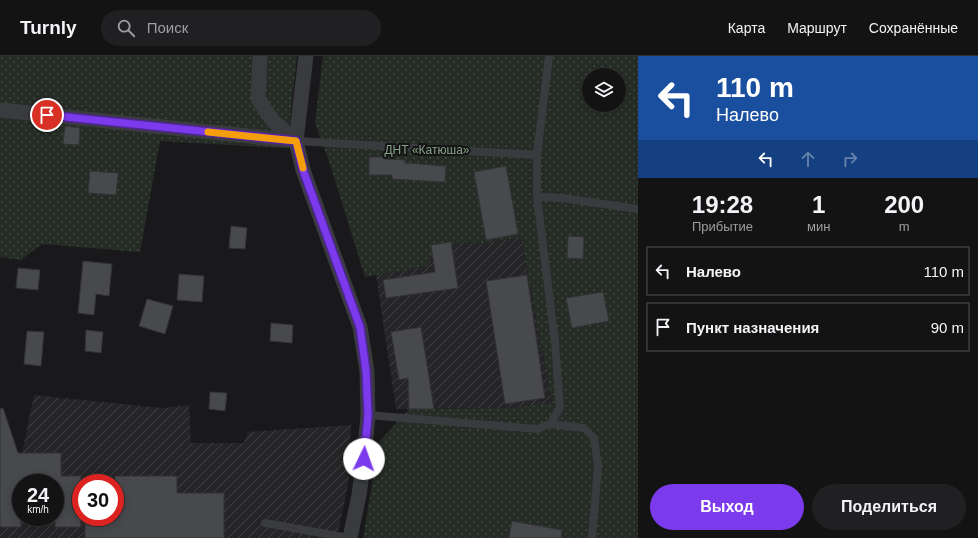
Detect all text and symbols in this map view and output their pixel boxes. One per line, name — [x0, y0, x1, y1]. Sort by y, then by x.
search box — [101, 10, 381, 46]
text: Turnly — [20, 17, 77, 38]
icon: search — [115, 17, 137, 39]
text: Поиск — [147, 19, 188, 36]
text: Карта — [728, 20, 765, 36]
text: Маршрут — [787, 20, 847, 36]
text: Сохранённые — [869, 20, 958, 36]
map controls — [582, 68, 626, 112]
button: layers — [582, 68, 626, 112]
icon: left — [650, 72, 702, 124]
text: 110 m — [716, 72, 794, 103]
pin — [30, 98, 64, 132]
icon: arrive — [36, 104, 58, 126]
text: Налево — [716, 105, 779, 125]
park label: ДНТ «Катюша» — [384, 143, 470, 157]
icon: left — [755, 148, 777, 170]
icon: ahead — [797, 148, 819, 170]
icon: right — [839, 148, 861, 170]
text: 19:28 — [692, 191, 753, 218]
text: 1 — [812, 191, 825, 218]
text: 200 — [884, 191, 924, 218]
text: Прибытие — [692, 219, 753, 234]
text: мин — [807, 219, 830, 234]
text: m — [899, 219, 910, 234]
icon: left — [652, 260, 674, 282]
text: Налево — [686, 263, 741, 280]
text: 110 m — [923, 263, 964, 280]
icon: arrive — [652, 316, 674, 338]
text: Пункт назначения — [686, 319, 819, 336]
text: 90 m — [931, 319, 964, 336]
position arrow — [343, 438, 385, 480]
speed limit sign: 30 — [72, 474, 124, 526]
text: 24 — [27, 484, 49, 506]
button: Выход — [650, 484, 804, 530]
button: Поделиться — [812, 484, 966, 530]
text: km/h — [27, 504, 49, 515]

